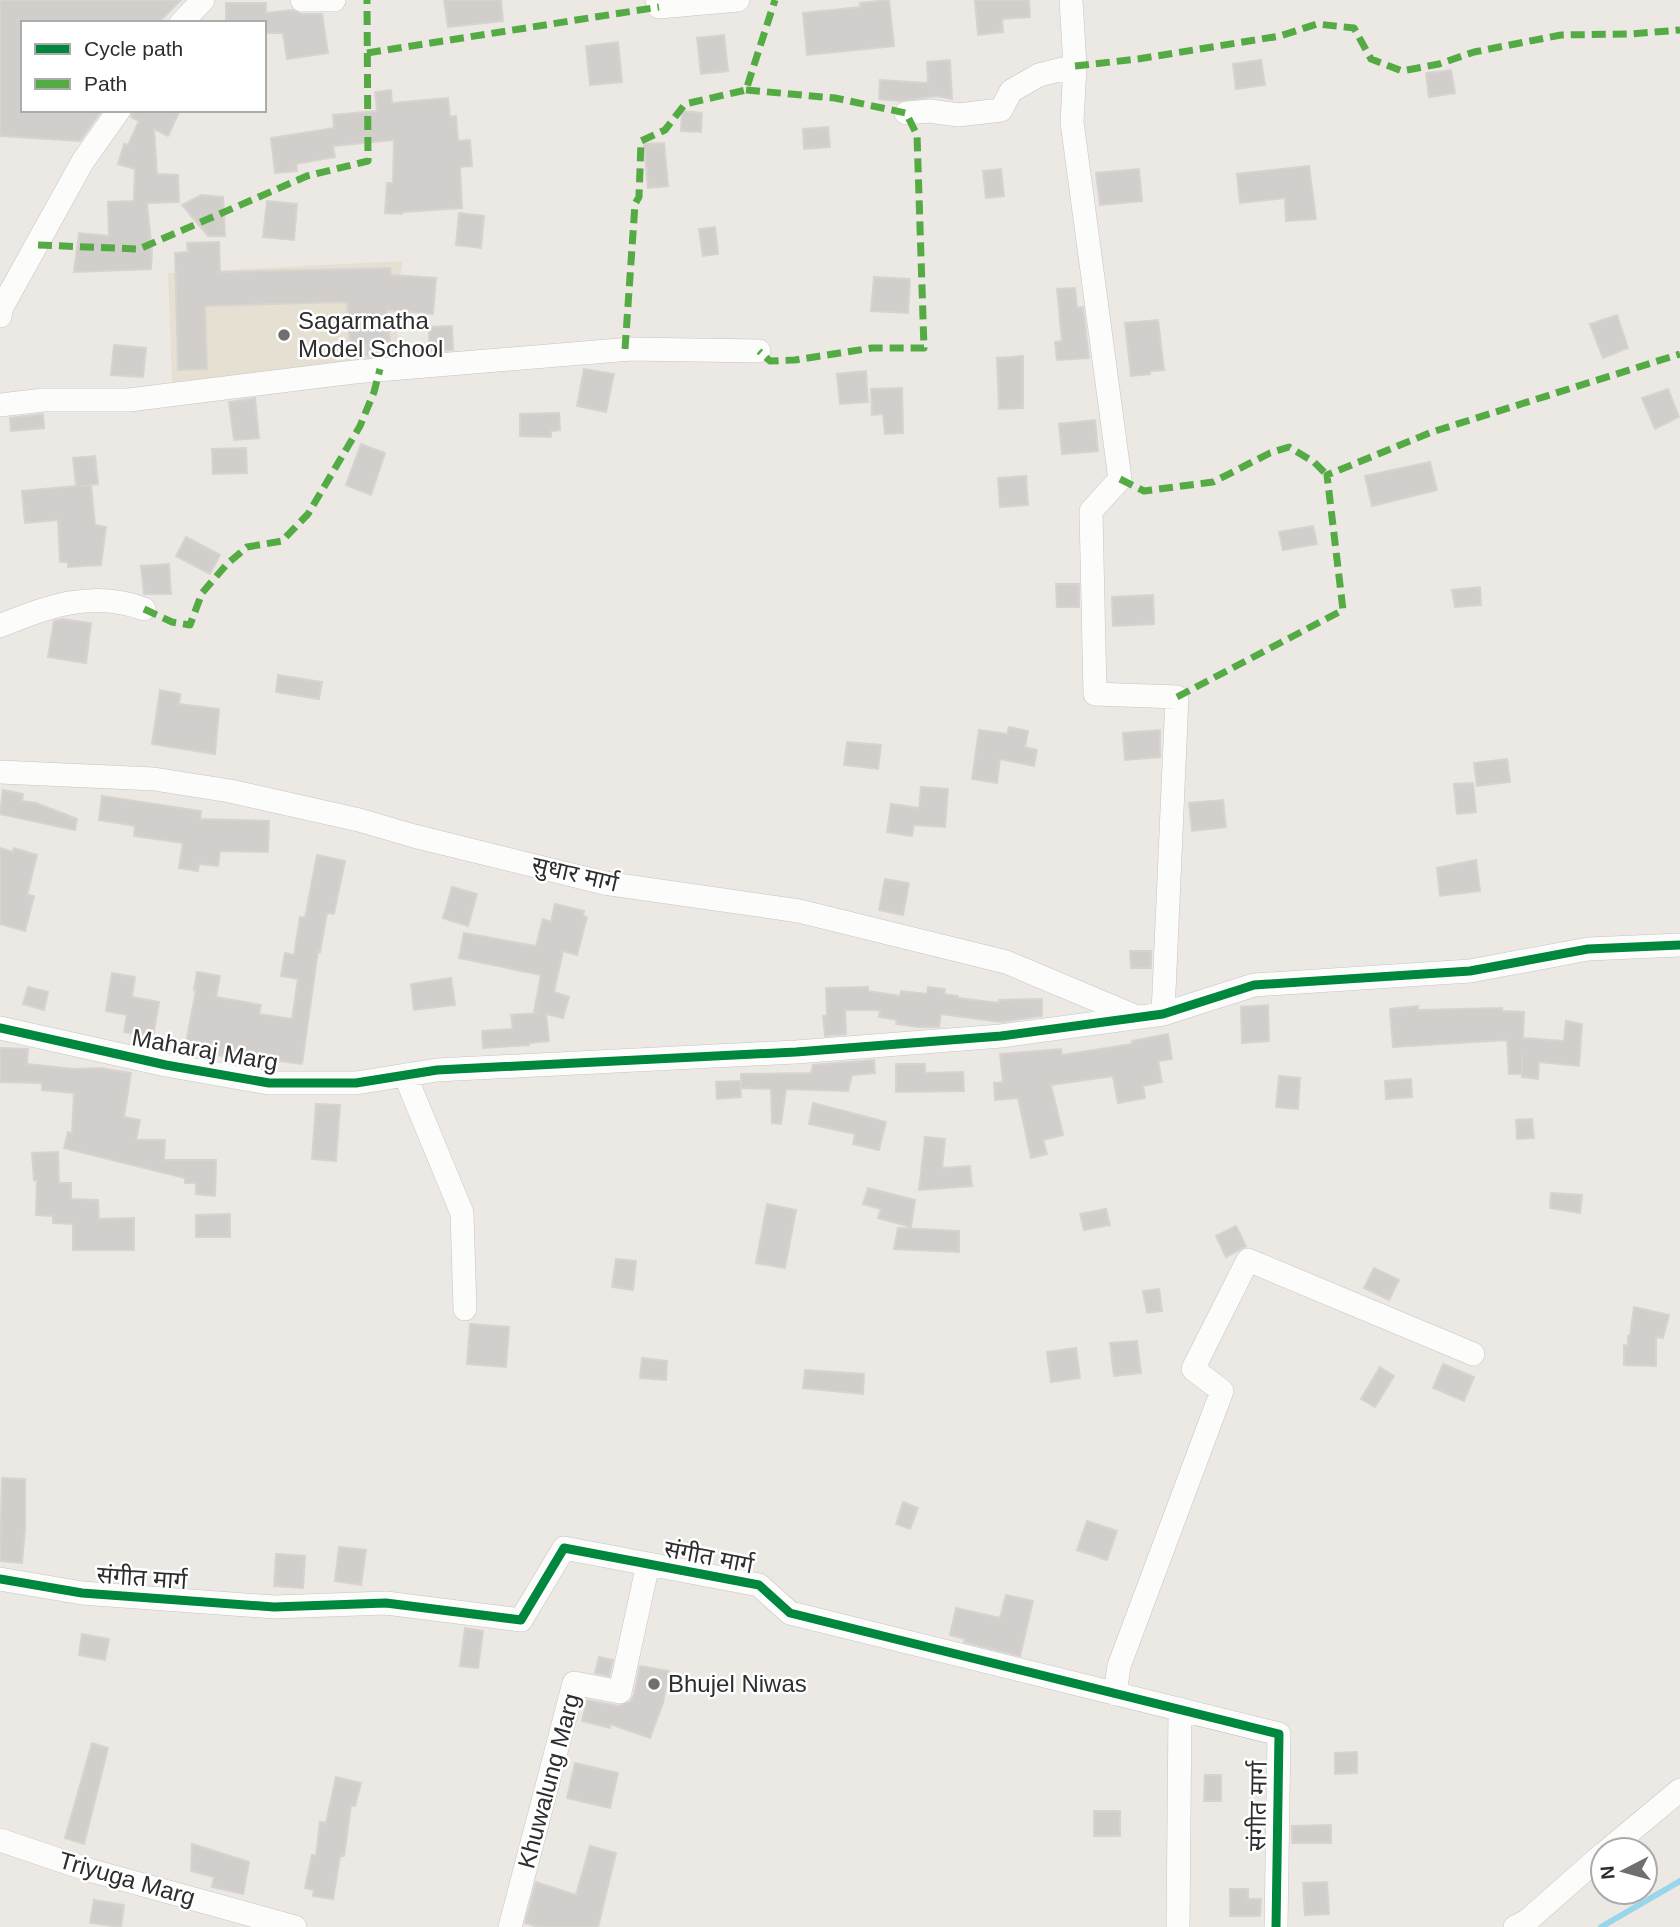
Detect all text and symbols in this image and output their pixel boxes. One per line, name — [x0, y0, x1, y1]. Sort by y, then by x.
legend — [21, 21, 266, 112]
text: Cycle path — [84, 37, 183, 60]
text: Path — [84, 72, 127, 95]
place label: Sagarmatha Model School — [298, 307, 443, 362]
marker: Sagarmatha Model School — [276, 327, 292, 343]
street label: सुधार मार्ग — [529, 850, 622, 899]
street label: Maharaj Marg — [130, 1023, 280, 1076]
street label: संगीत मार्ग — [662, 1535, 757, 1579]
street label: संगीत मार्ग — [96, 1561, 189, 1594]
place label: Bhujel Niwas — [668, 1670, 807, 1697]
marker: Bhujel Niwas — [646, 1676, 662, 1692]
street label: Khuwalung Marg — [512, 1690, 585, 1871]
street label: संगीत मार्ग — [1243, 1760, 1272, 1851]
north arrow — [1589, 1836, 1659, 1906]
street label: Triyuga Marg — [56, 1846, 198, 1911]
text: N — [1596, 1865, 1619, 1881]

